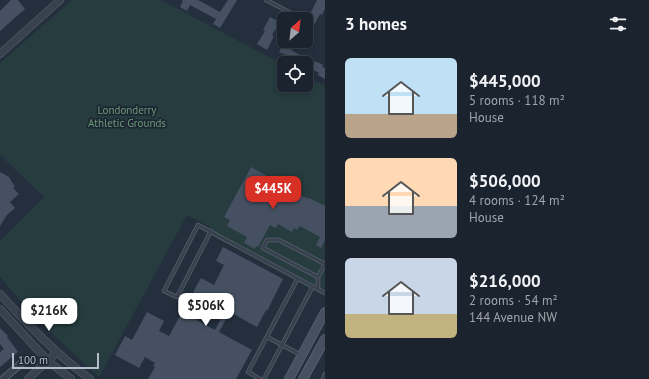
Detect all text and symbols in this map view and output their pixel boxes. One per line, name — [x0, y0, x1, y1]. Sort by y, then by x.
north arrow — [277, 12, 313, 48]
map controls — [277, 12, 313, 92]
text: 3 homes — [345, 13, 407, 35]
icon: filters — [607, 13, 629, 35]
button: locate — [277, 56, 313, 92]
text: $445,000 — [469, 70, 541, 92]
icon: home — [377, 74, 425, 122]
text: 5 rooms · 118 m² — [469, 92, 565, 109]
park label: Londonderry Athletic Grounds — [88, 103, 166, 130]
text: House — [469, 109, 504, 126]
text: $506,000 — [469, 170, 541, 192]
icon: home — [377, 174, 425, 222]
pin: $445K — [245, 176, 301, 210]
text: $445K — [254, 180, 292, 197]
text: 4 rooms · 124 m² — [469, 192, 565, 209]
text: House — [469, 209, 504, 226]
text: $216,000 — [469, 270, 541, 292]
icon: home — [377, 274, 425, 322]
text: 2 rooms · 54 m² — [469, 292, 558, 309]
pin: $506K — [178, 293, 234, 327]
text: $506K — [187, 297, 225, 314]
pin: $216K — [21, 298, 77, 332]
text: $216K — [30, 302, 68, 319]
text: 144 Avenue NW — [469, 309, 557, 326]
scale bar — [12, 351, 99, 370]
text: 100 m — [18, 353, 48, 367]

